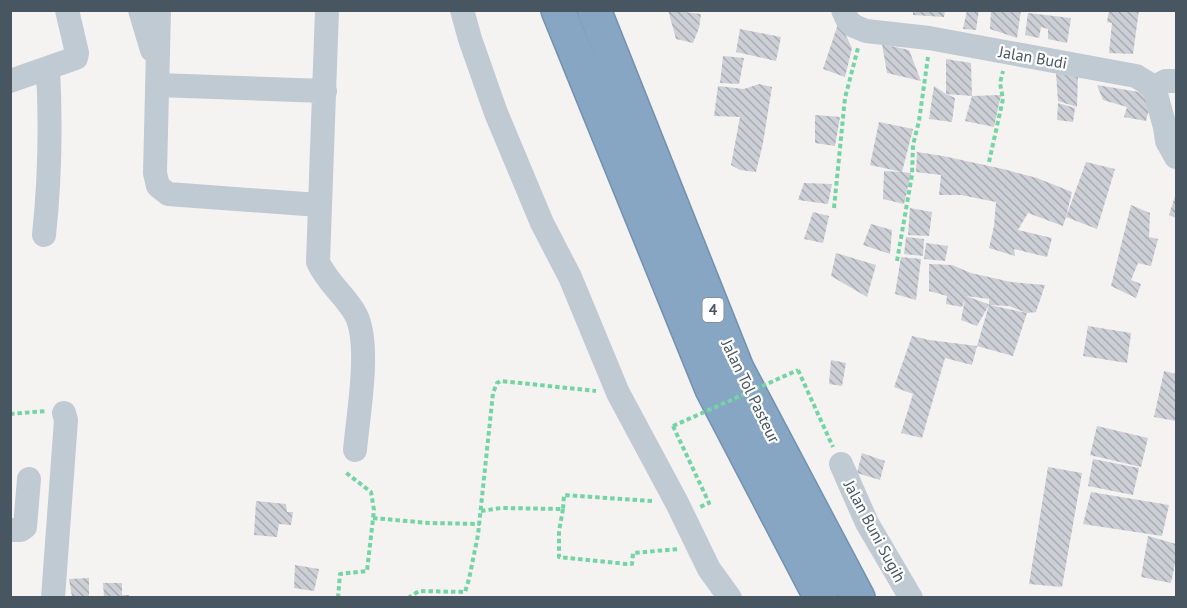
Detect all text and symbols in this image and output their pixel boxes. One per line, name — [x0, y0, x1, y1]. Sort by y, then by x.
street label: Jalan Budi — [996, 41, 1069, 73]
road number: 4 — [702, 298, 724, 322]
street label: Jalan Tol Pasteur — [717, 335, 785, 446]
street label: Jalan Buni Sugih — [839, 476, 910, 585]

